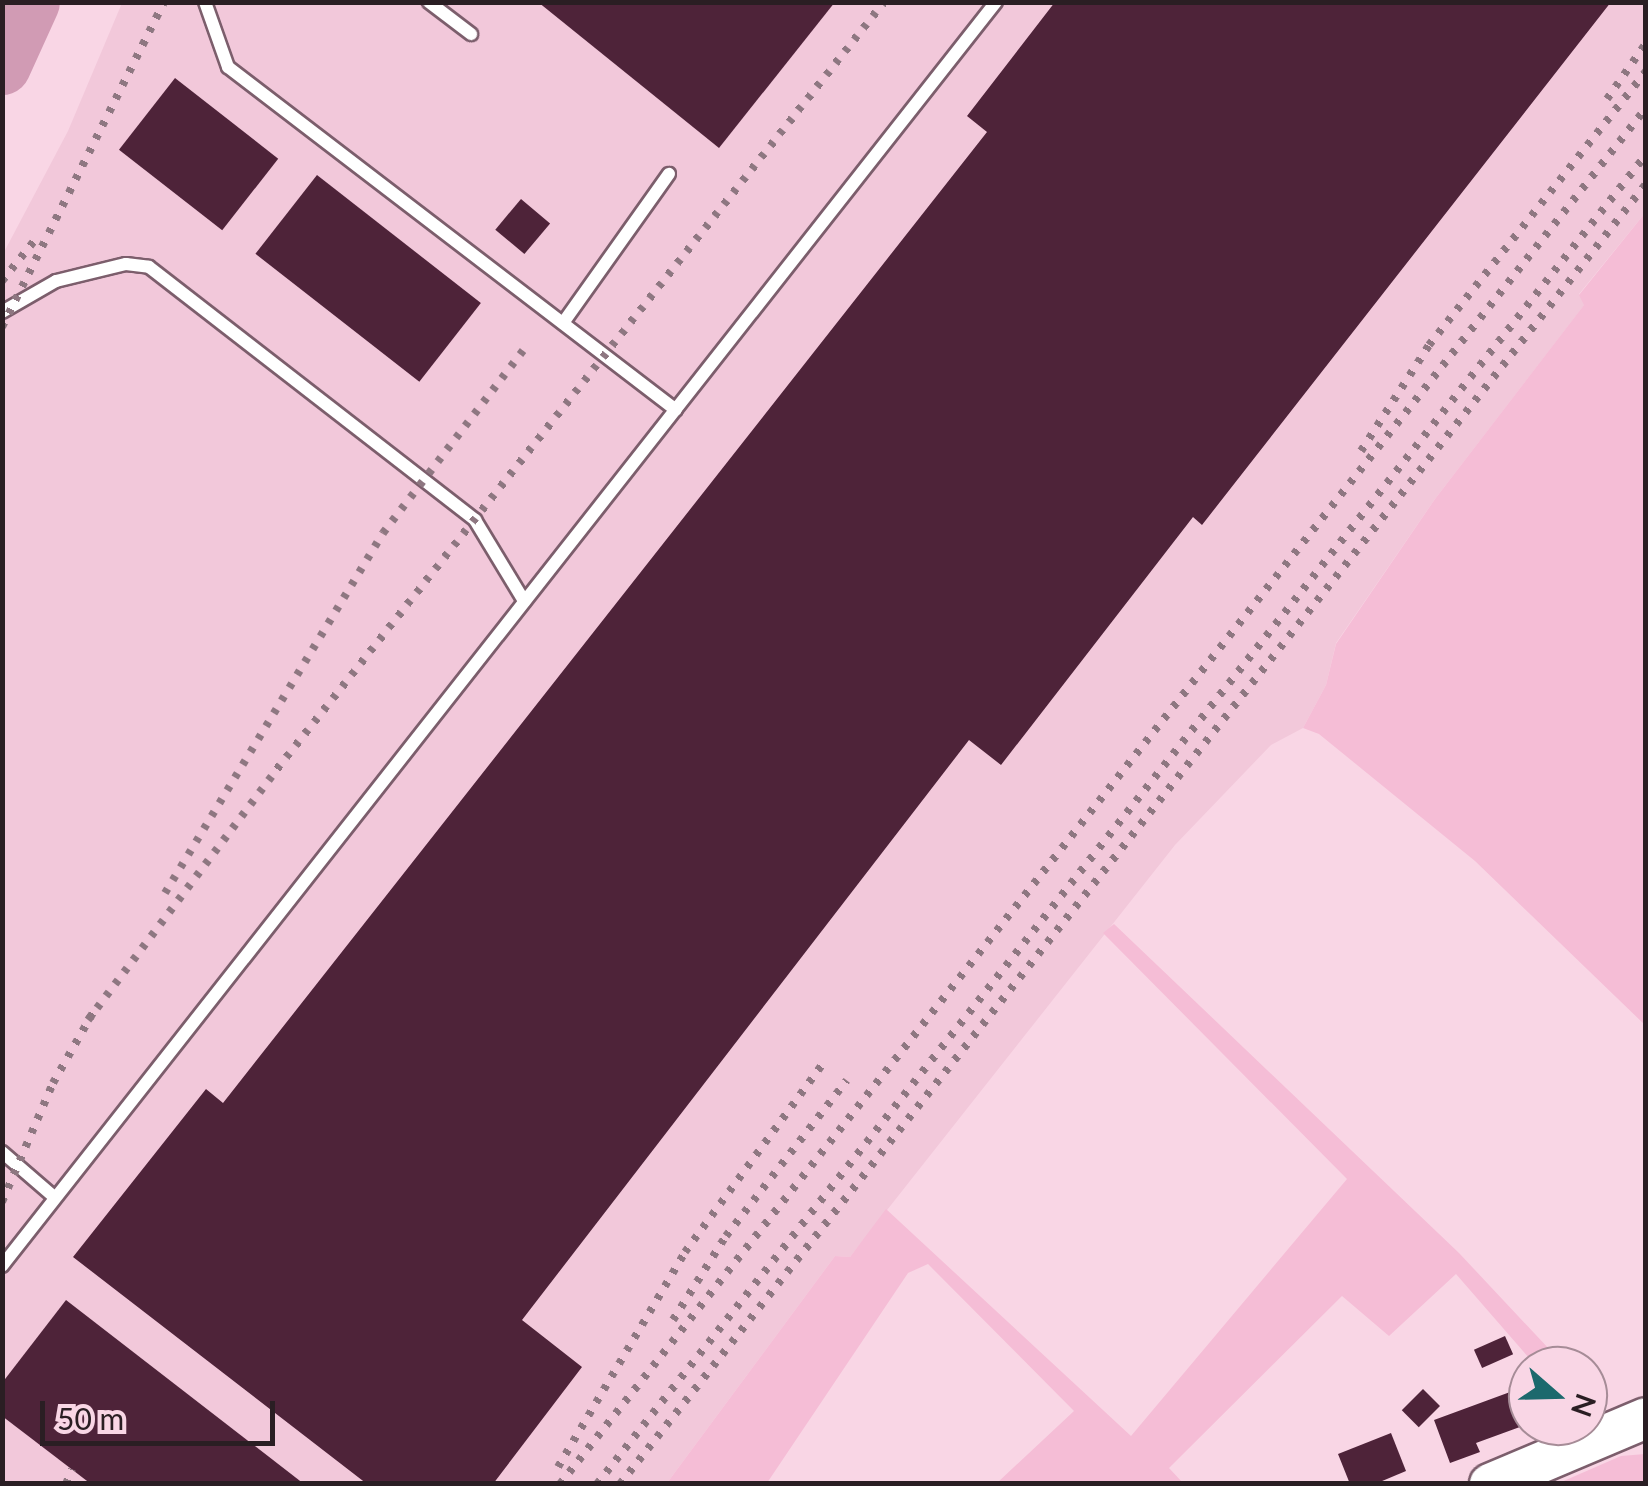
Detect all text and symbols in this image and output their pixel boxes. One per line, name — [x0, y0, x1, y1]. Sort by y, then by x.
north arrow — [1508, 1346, 1608, 1446]
scale bar — [45, 1381, 280, 1443]
text: N — [1565, 1390, 1604, 1422]
text: 50 m — [57, 1400, 124, 1436]

